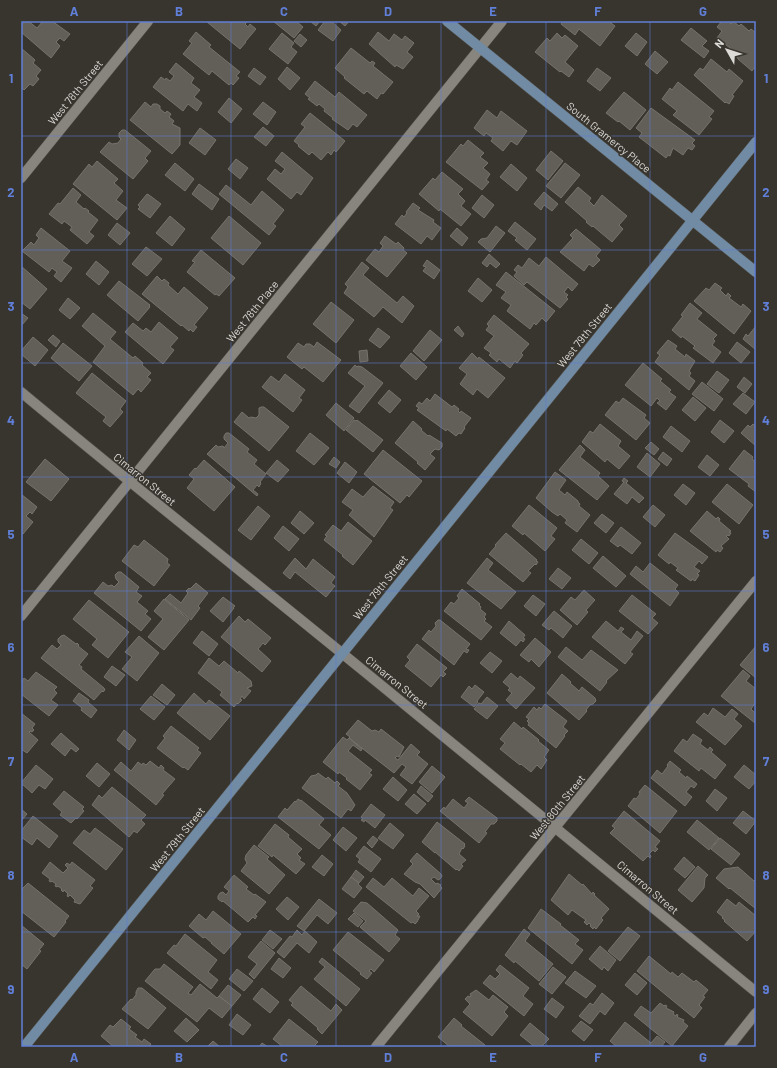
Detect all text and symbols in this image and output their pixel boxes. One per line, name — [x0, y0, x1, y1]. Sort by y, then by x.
text: A — [70, 3, 79, 19]
text: B — [175, 3, 183, 19]
text: C — [280, 3, 288, 19]
text: D — [384, 3, 392, 19]
text: E — [489, 3, 497, 19]
text: F — [594, 3, 602, 19]
text: G — [699, 3, 707, 19]
north arrow — [707, 30, 747, 70]
text: N — [711, 36, 726, 50]
street label: West 78th Street — [45, 57, 105, 127]
text: 1 — [9, 70, 13, 86]
text: 1 — [764, 70, 768, 86]
street label: South Gramercy Place — [564, 99, 654, 175]
text: 2 — [7, 184, 15, 200]
text: 2 — [762, 184, 770, 200]
street label: West 78th Place — [223, 277, 281, 344]
text: 3 — [7, 298, 15, 314]
text: 3 — [762, 298, 770, 314]
street label: West 79th Street — [554, 300, 614, 370]
text: 4 — [7, 412, 15, 428]
text: 4 — [762, 412, 770, 428]
street label: Cimarron Street — [111, 450, 179, 508]
text: 5 — [7, 526, 15, 542]
text: 5 — [762, 526, 770, 542]
street label: West 79th Street — [350, 552, 410, 622]
text: 6 — [8, 639, 15, 655]
text: 6 — [763, 639, 770, 655]
street label: Cimarron Street — [363, 653, 431, 711]
text: 7 — [8, 753, 15, 769]
text: 7 — [763, 753, 770, 769]
street label: West 80th Street — [527, 772, 587, 842]
street label: West 79th Street — [147, 804, 207, 874]
street label: Cimarron Street — [615, 857, 681, 917]
text: 8 — [7, 867, 15, 883]
text: 8 — [762, 867, 770, 883]
text: 9 — [8, 981, 15, 997]
text: 9 — [763, 981, 770, 997]
text: A — [70, 1049, 79, 1065]
text: B — [175, 1049, 183, 1065]
text: C — [280, 1049, 288, 1065]
text: D — [384, 1049, 392, 1065]
text: E — [489, 1049, 497, 1065]
text: F — [594, 1049, 602, 1065]
text: G — [699, 1049, 707, 1065]

